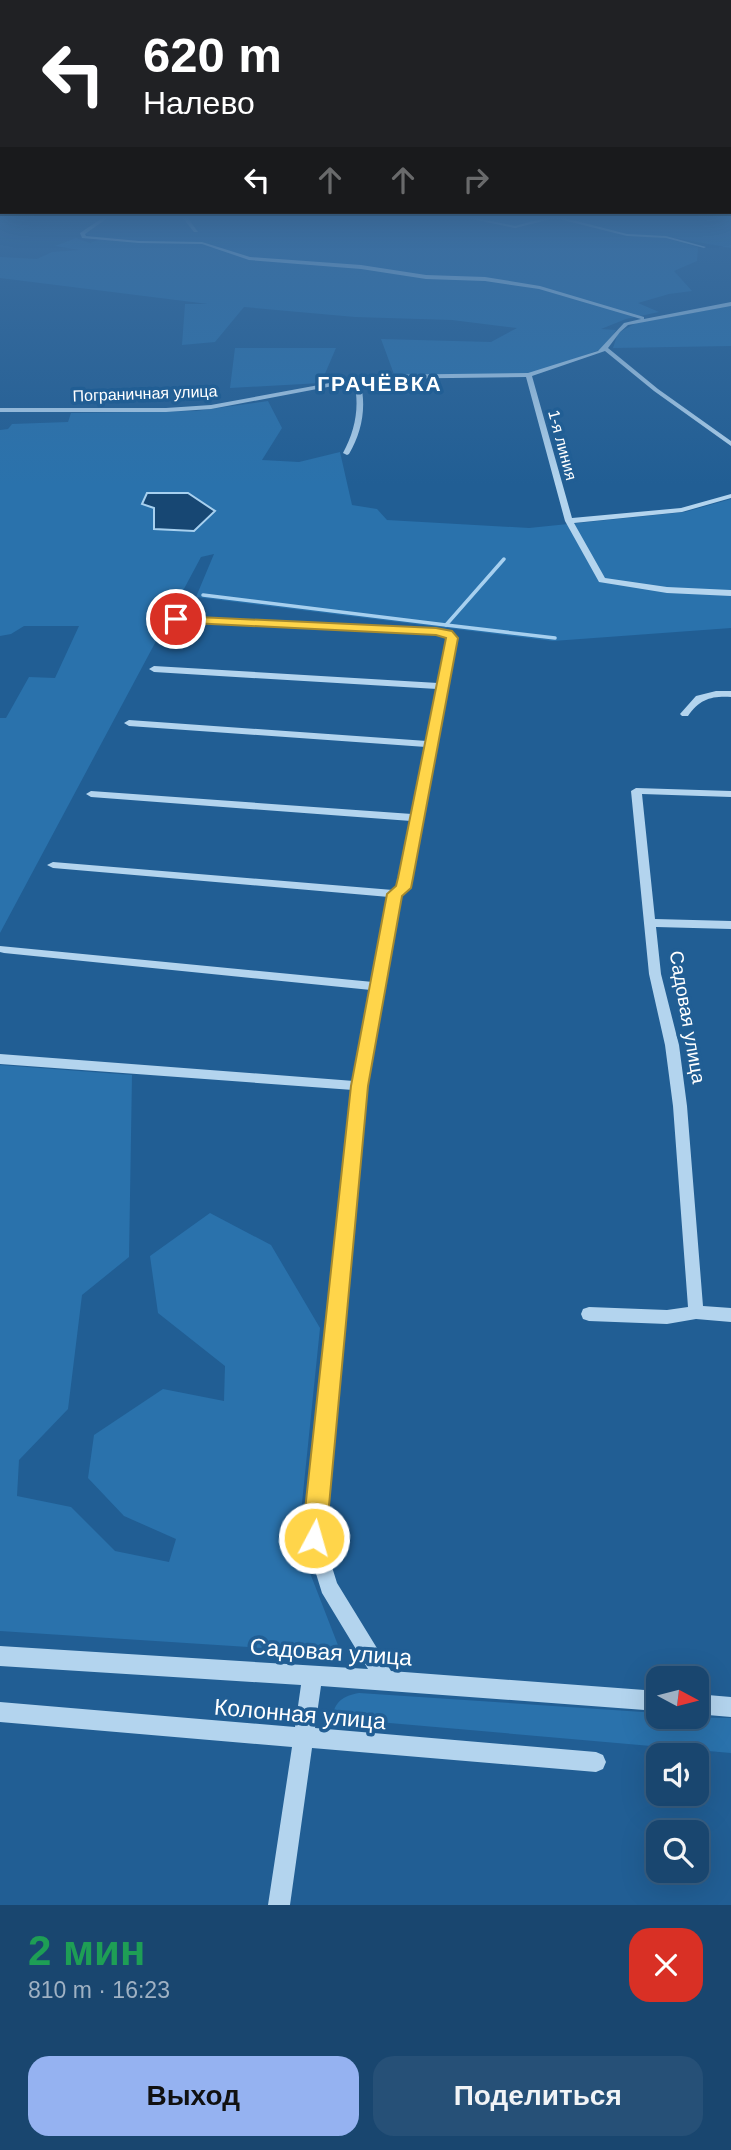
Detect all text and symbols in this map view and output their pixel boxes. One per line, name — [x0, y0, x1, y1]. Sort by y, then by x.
icon: left — [28, 28, 119, 119]
text: 620 m — [143, 28, 282, 82]
text: Налево — [143, 85, 255, 121]
icon: left — [238, 161, 276, 199]
icon: ahead — [311, 161, 349, 199]
icon: ahead — [384, 161, 422, 199]
icon: right — [457, 161, 495, 199]
district label: ГРАЧЁВКА — [317, 372, 443, 395]
street label: Пограничная улица — [72, 382, 218, 405]
street label: 1-я линия — [545, 408, 580, 482]
pin — [146, 589, 206, 649]
icon: arrive — [157, 600, 195, 638]
street label: Садовая улица — [665, 949, 710, 1086]
position arrow — [277, 1501, 351, 1575]
street label: Садовая улица — [249, 1633, 413, 1671]
north arrow — [646, 1666, 709, 1729]
map controls — [646, 1666, 709, 1883]
street label: Колонная улица — [213, 1694, 387, 1734]
button: sound — [646, 1743, 709, 1806]
button: search — [646, 1820, 709, 1883]
text: 2 мин — [28, 1927, 145, 1974]
button: close — [629, 1928, 703, 2002]
text: 810 m · 16:23 — [28, 1977, 170, 2003]
button: Выход — [28, 2056, 359, 2136]
button: Поделиться — [373, 2056, 703, 2136]

